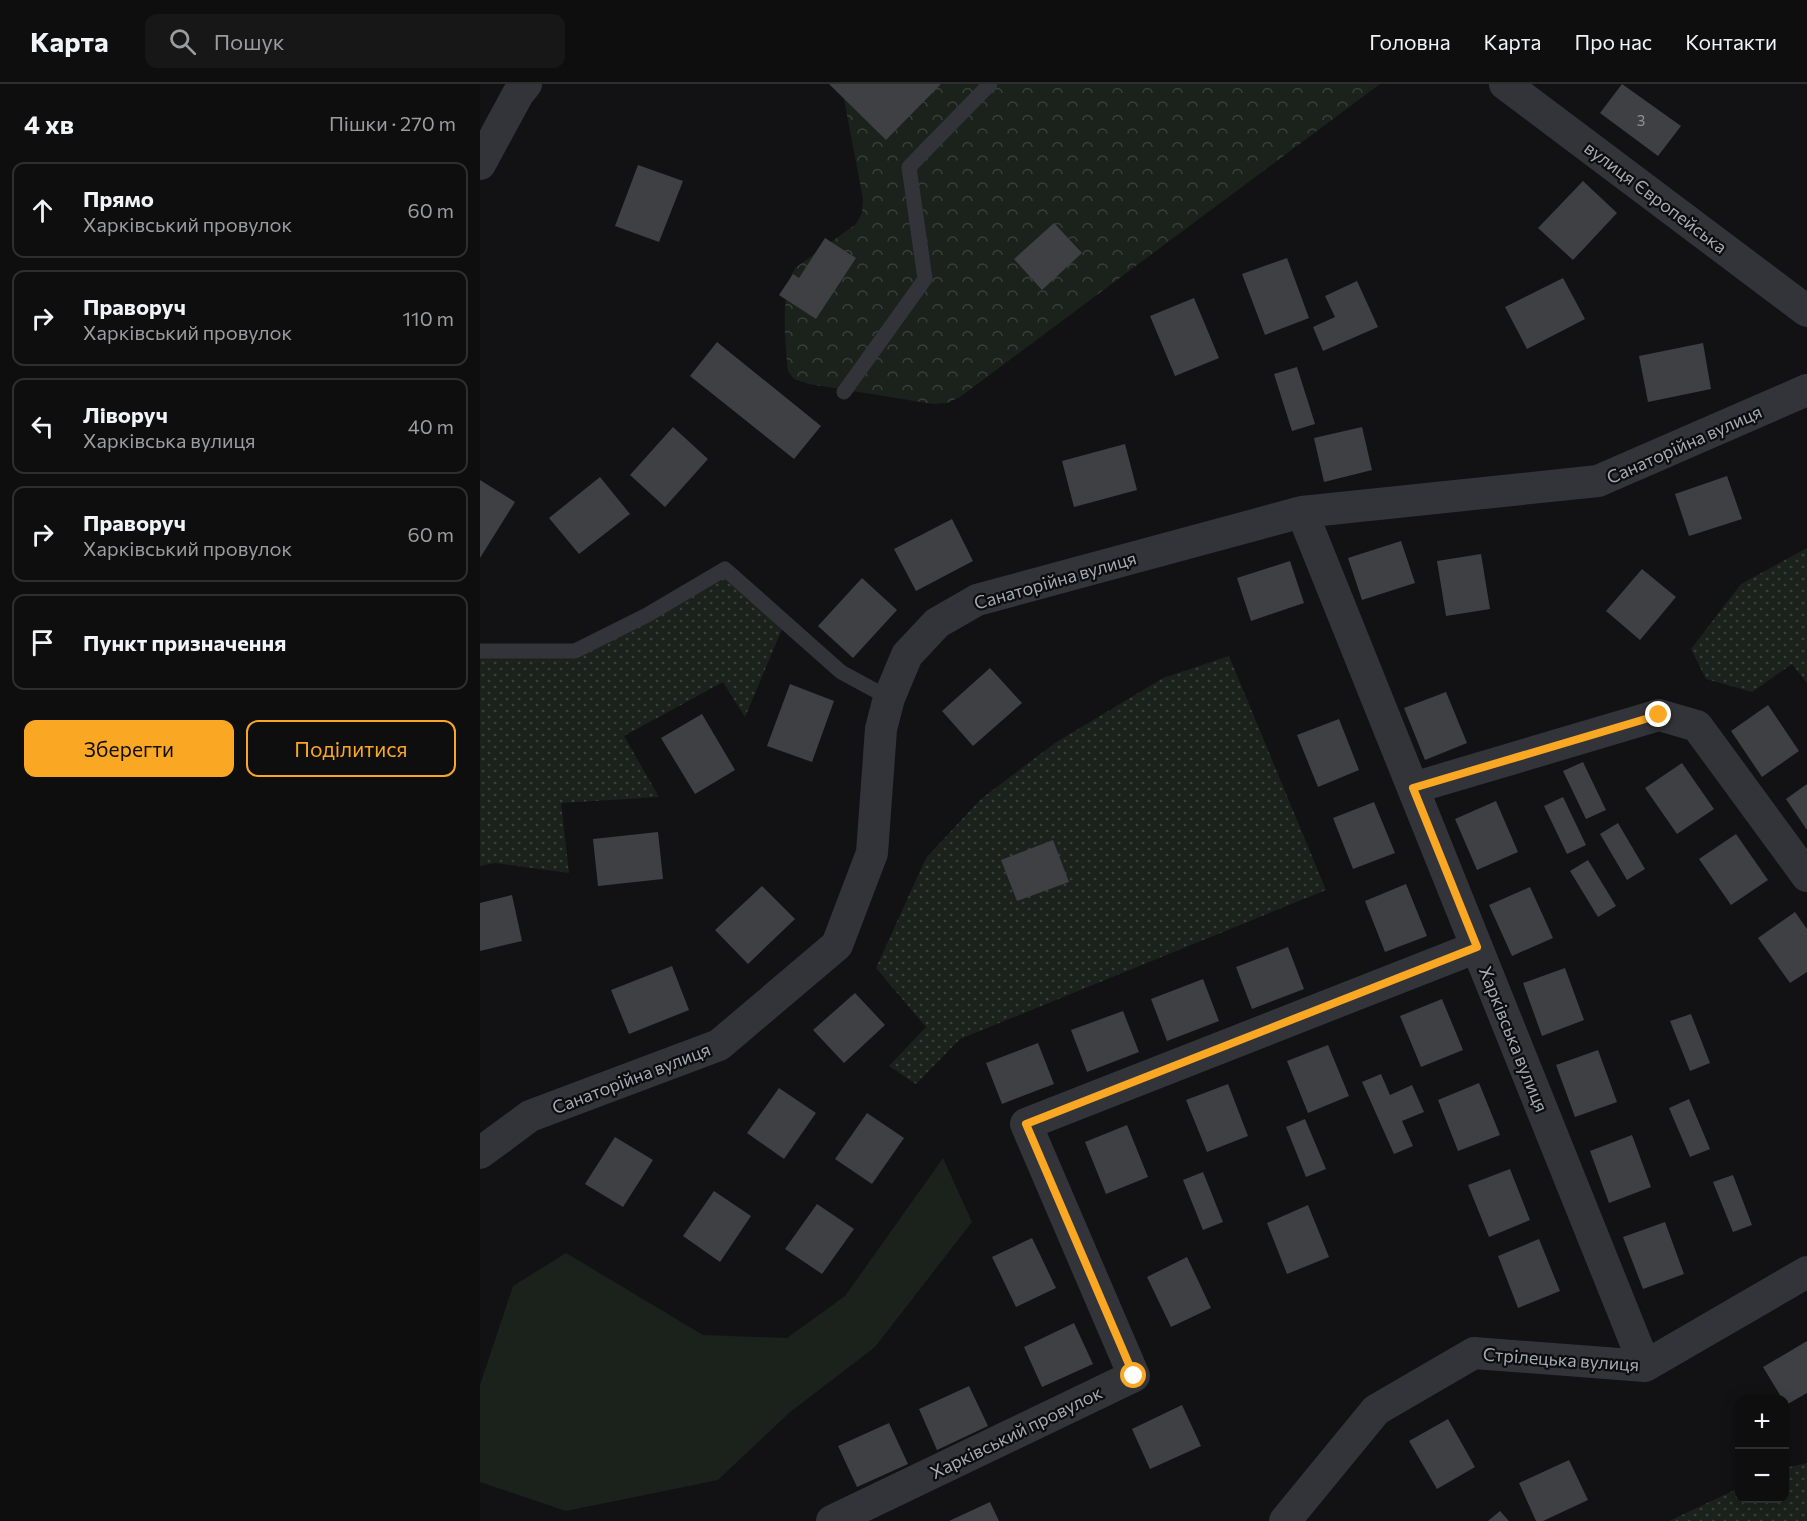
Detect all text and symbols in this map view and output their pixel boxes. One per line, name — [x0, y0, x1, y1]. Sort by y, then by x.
search box — [145, 14, 565, 68]
text: Карта — [30, 24, 109, 58]
icon: search — [166, 25, 199, 58]
text: Пошук — [214, 28, 285, 55]
text: Головна — [1369, 29, 1451, 54]
text: Карта — [1484, 29, 1541, 54]
text: Про нас — [1574, 29, 1652, 54]
text: Контакти — [1685, 29, 1777, 54]
text: 4 хв — [24, 108, 74, 139]
text: Пішки · 270 m — [329, 111, 456, 135]
house number: 3 — [1637, 111, 1645, 129]
street label: вулиця Європейська — [1580, 136, 1732, 258]
text: Прямо — [83, 185, 154, 212]
icon: ahead — [26, 194, 59, 227]
text: 60 m — [408, 198, 454, 222]
text: Харківський провулок — [83, 212, 292, 236]
text: Праворуч — [83, 293, 186, 320]
icon: right — [26, 302, 59, 335]
text: 110 m — [403, 306, 454, 330]
text: Харківський провулок — [83, 320, 292, 344]
street label: Санаторійна вулиця — [1603, 400, 1765, 488]
text: Ліворуч — [83, 401, 168, 428]
icon: left — [26, 410, 59, 443]
text: 40 m — [408, 414, 454, 438]
text: Харківська вулиця — [83, 428, 256, 452]
text: Праворуч — [83, 509, 186, 536]
icon: right — [26, 518, 59, 551]
text: 60 m — [408, 522, 454, 546]
text: Харківський провулок — [83, 536, 292, 560]
street label: Санаторійна вулиця — [971, 546, 1139, 614]
icon: arrive — [26, 626, 59, 659]
text: Пункт призначення — [83, 629, 286, 656]
route end — [1645, 701, 1671, 727]
button: Зберегти — [24, 720, 234, 777]
button: Поділитися — [246, 720, 456, 777]
street label: Харківська вулиця — [1475, 963, 1553, 1115]
street label: Санаторійна вулиця — [549, 1038, 713, 1118]
street label: Стрілецька вулиця — [1482, 1343, 1640, 1375]
route start — [1120, 1362, 1146, 1388]
street label: Харківський провулок — [927, 1381, 1106, 1483]
map controls — [1735, 1395, 1789, 1503]
button: + — [1735, 1395, 1789, 1449]
button: − — [1735, 1449, 1789, 1503]

